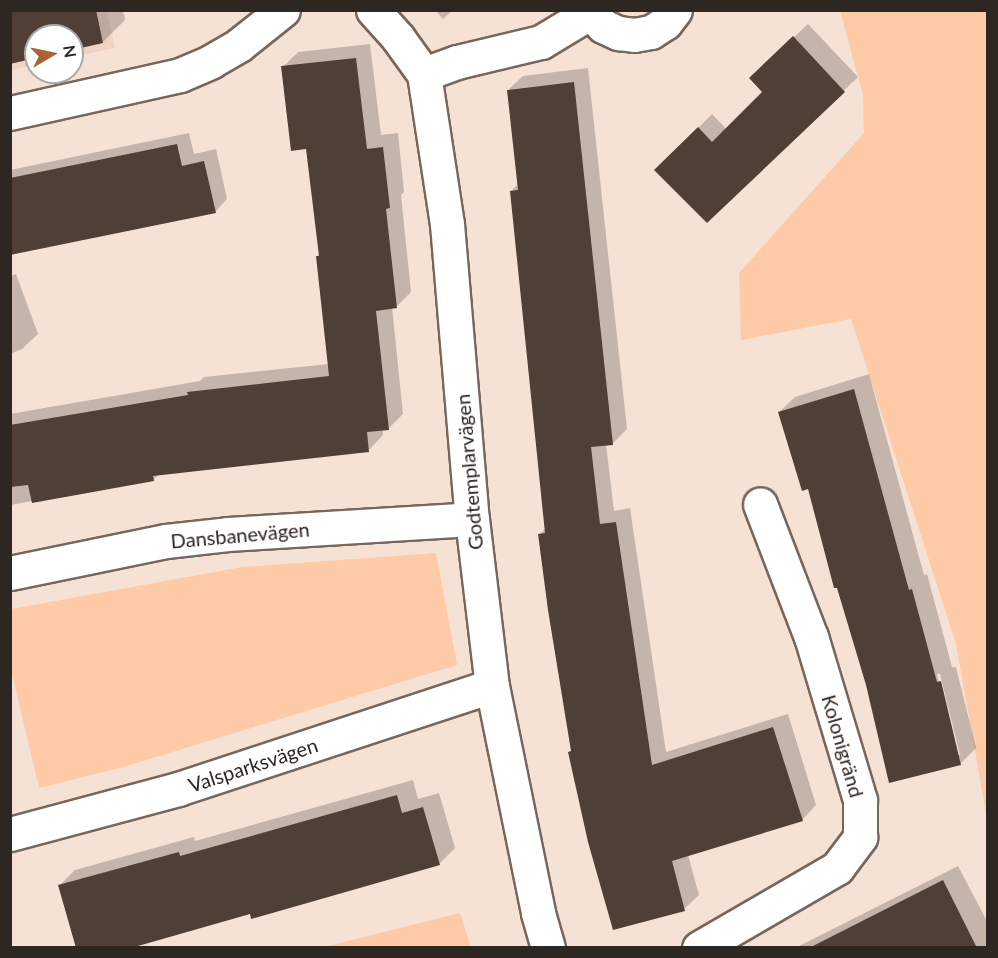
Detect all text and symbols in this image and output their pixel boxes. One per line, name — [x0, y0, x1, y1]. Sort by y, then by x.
north arrow — [24, 24, 84, 84]
text: N — [60, 44, 81, 59]
street label: Godtemplarvägen — [450, 393, 488, 551]
street label: Dansbanevägen — [170, 517, 310, 553]
street label: Kolonigränd — [817, 692, 869, 800]
street label: Valsparksvägen — [185, 733, 321, 797]

